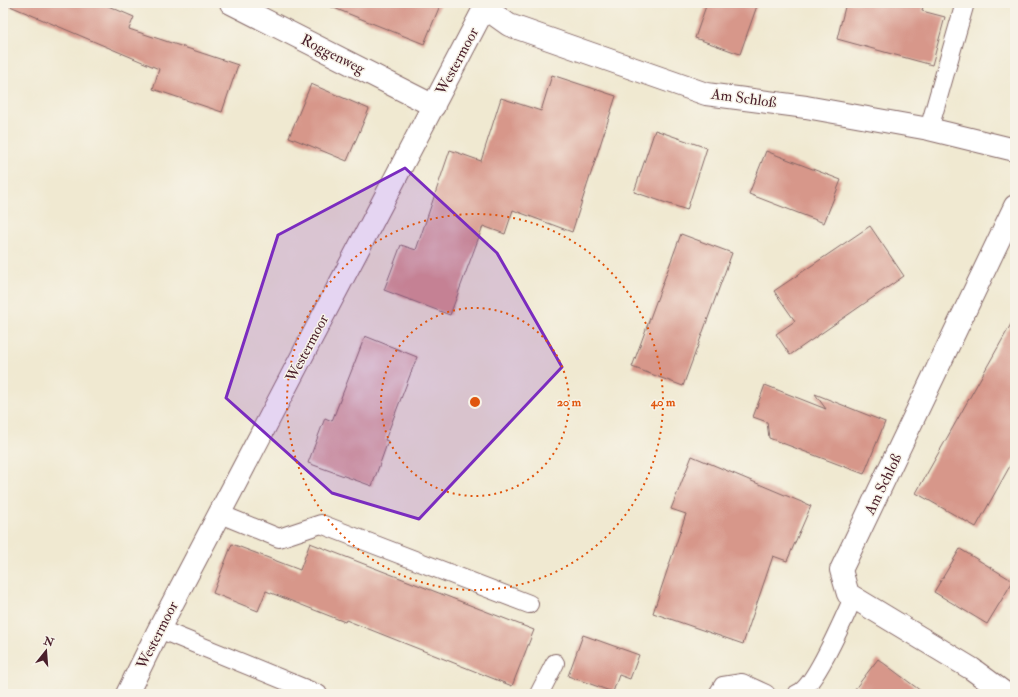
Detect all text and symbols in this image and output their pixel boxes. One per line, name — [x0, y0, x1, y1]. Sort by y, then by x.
street label: Westermoor — [431, 24, 483, 99]
street label: Roggenweg — [298, 30, 368, 79]
street label: Am Schloß — [709, 84, 778, 112]
street label: Westermoor — [281, 311, 333, 386]
centre of rings — [468, 395, 482, 409]
text: 20 m — [557, 395, 582, 410]
text: 40 m — [650, 395, 676, 410]
street label: Am Schloß — [860, 451, 906, 519]
street label: Westermoor — [132, 598, 183, 673]
north arrow — [26, 631, 66, 671]
text: N — [41, 634, 56, 650]

